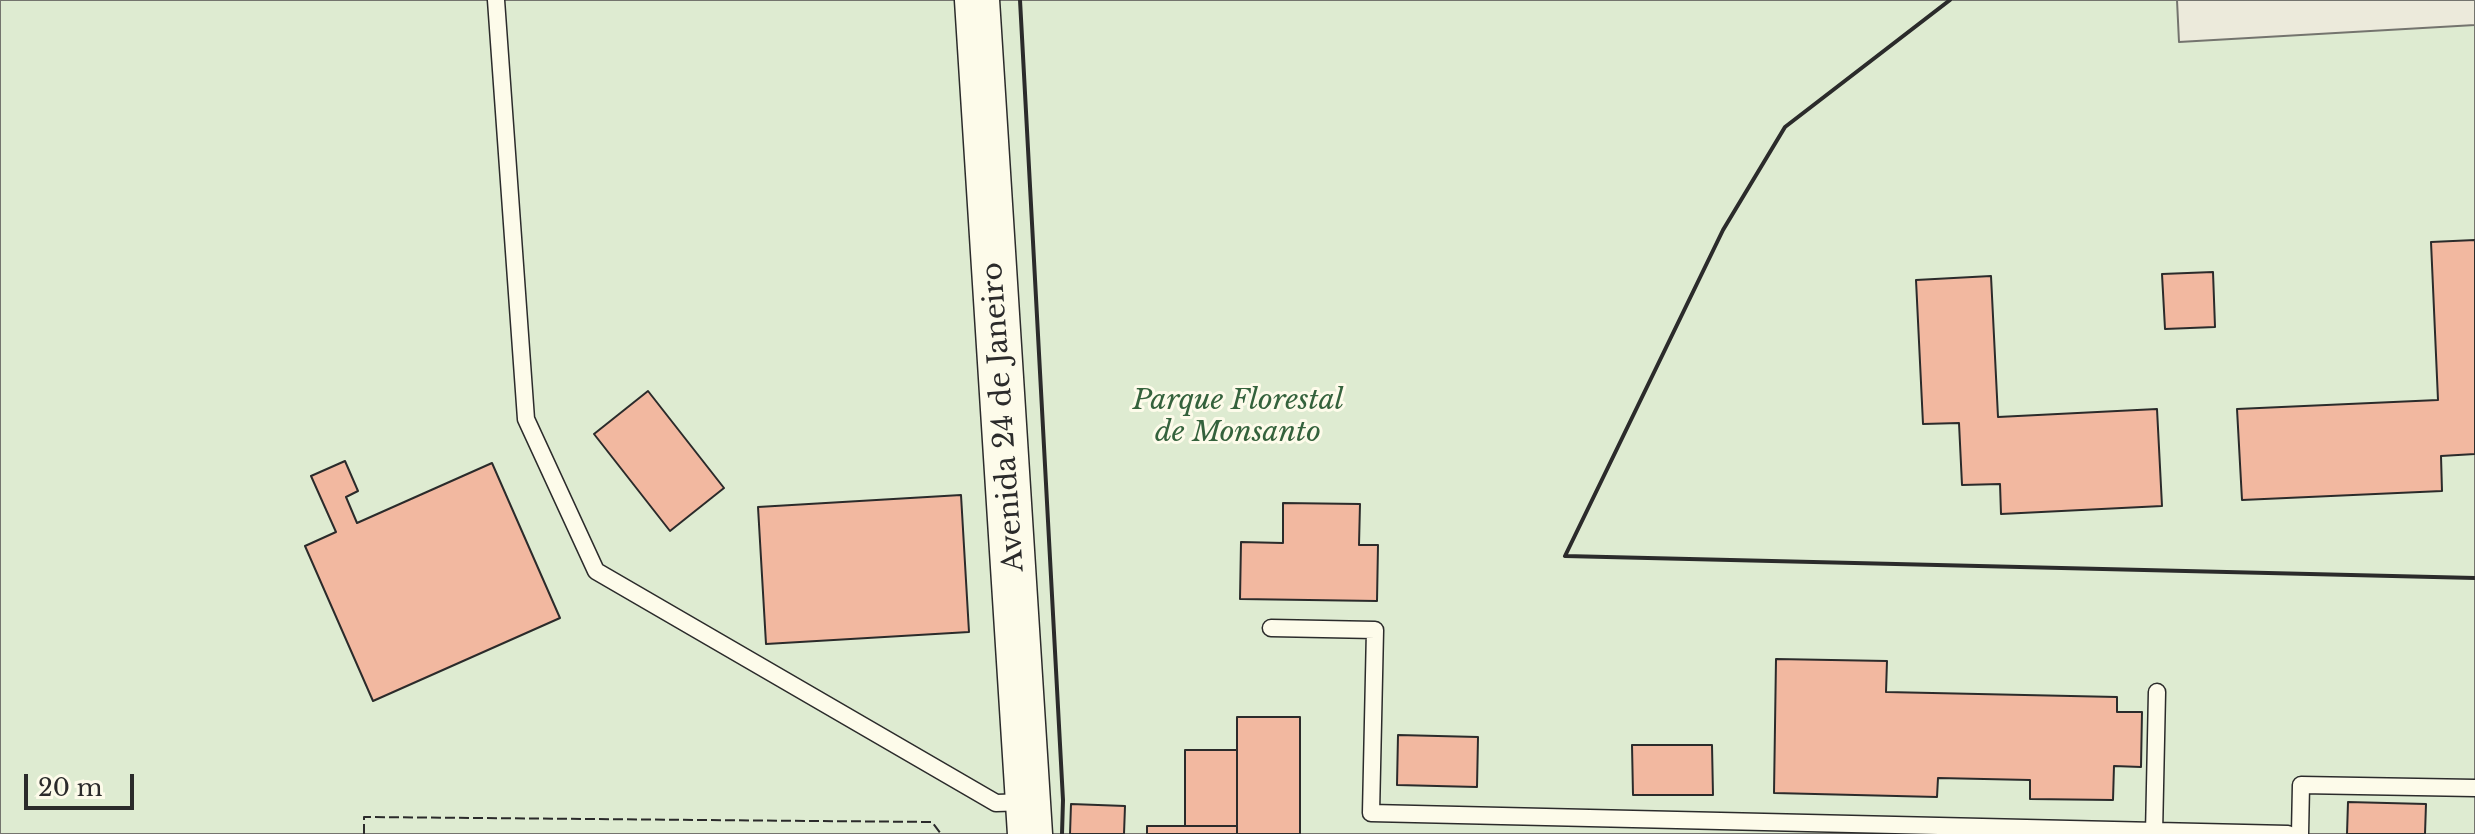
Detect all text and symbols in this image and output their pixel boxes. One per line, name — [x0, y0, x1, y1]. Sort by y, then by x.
street label: Avenida 24 de Janeiro — [976, 261, 1032, 573]
park label: Parque Florestal de Monsanto — [1132, 384, 1344, 450]
scale bar — [28, 758, 138, 808]
text: 20 m — [38, 773, 103, 802]

